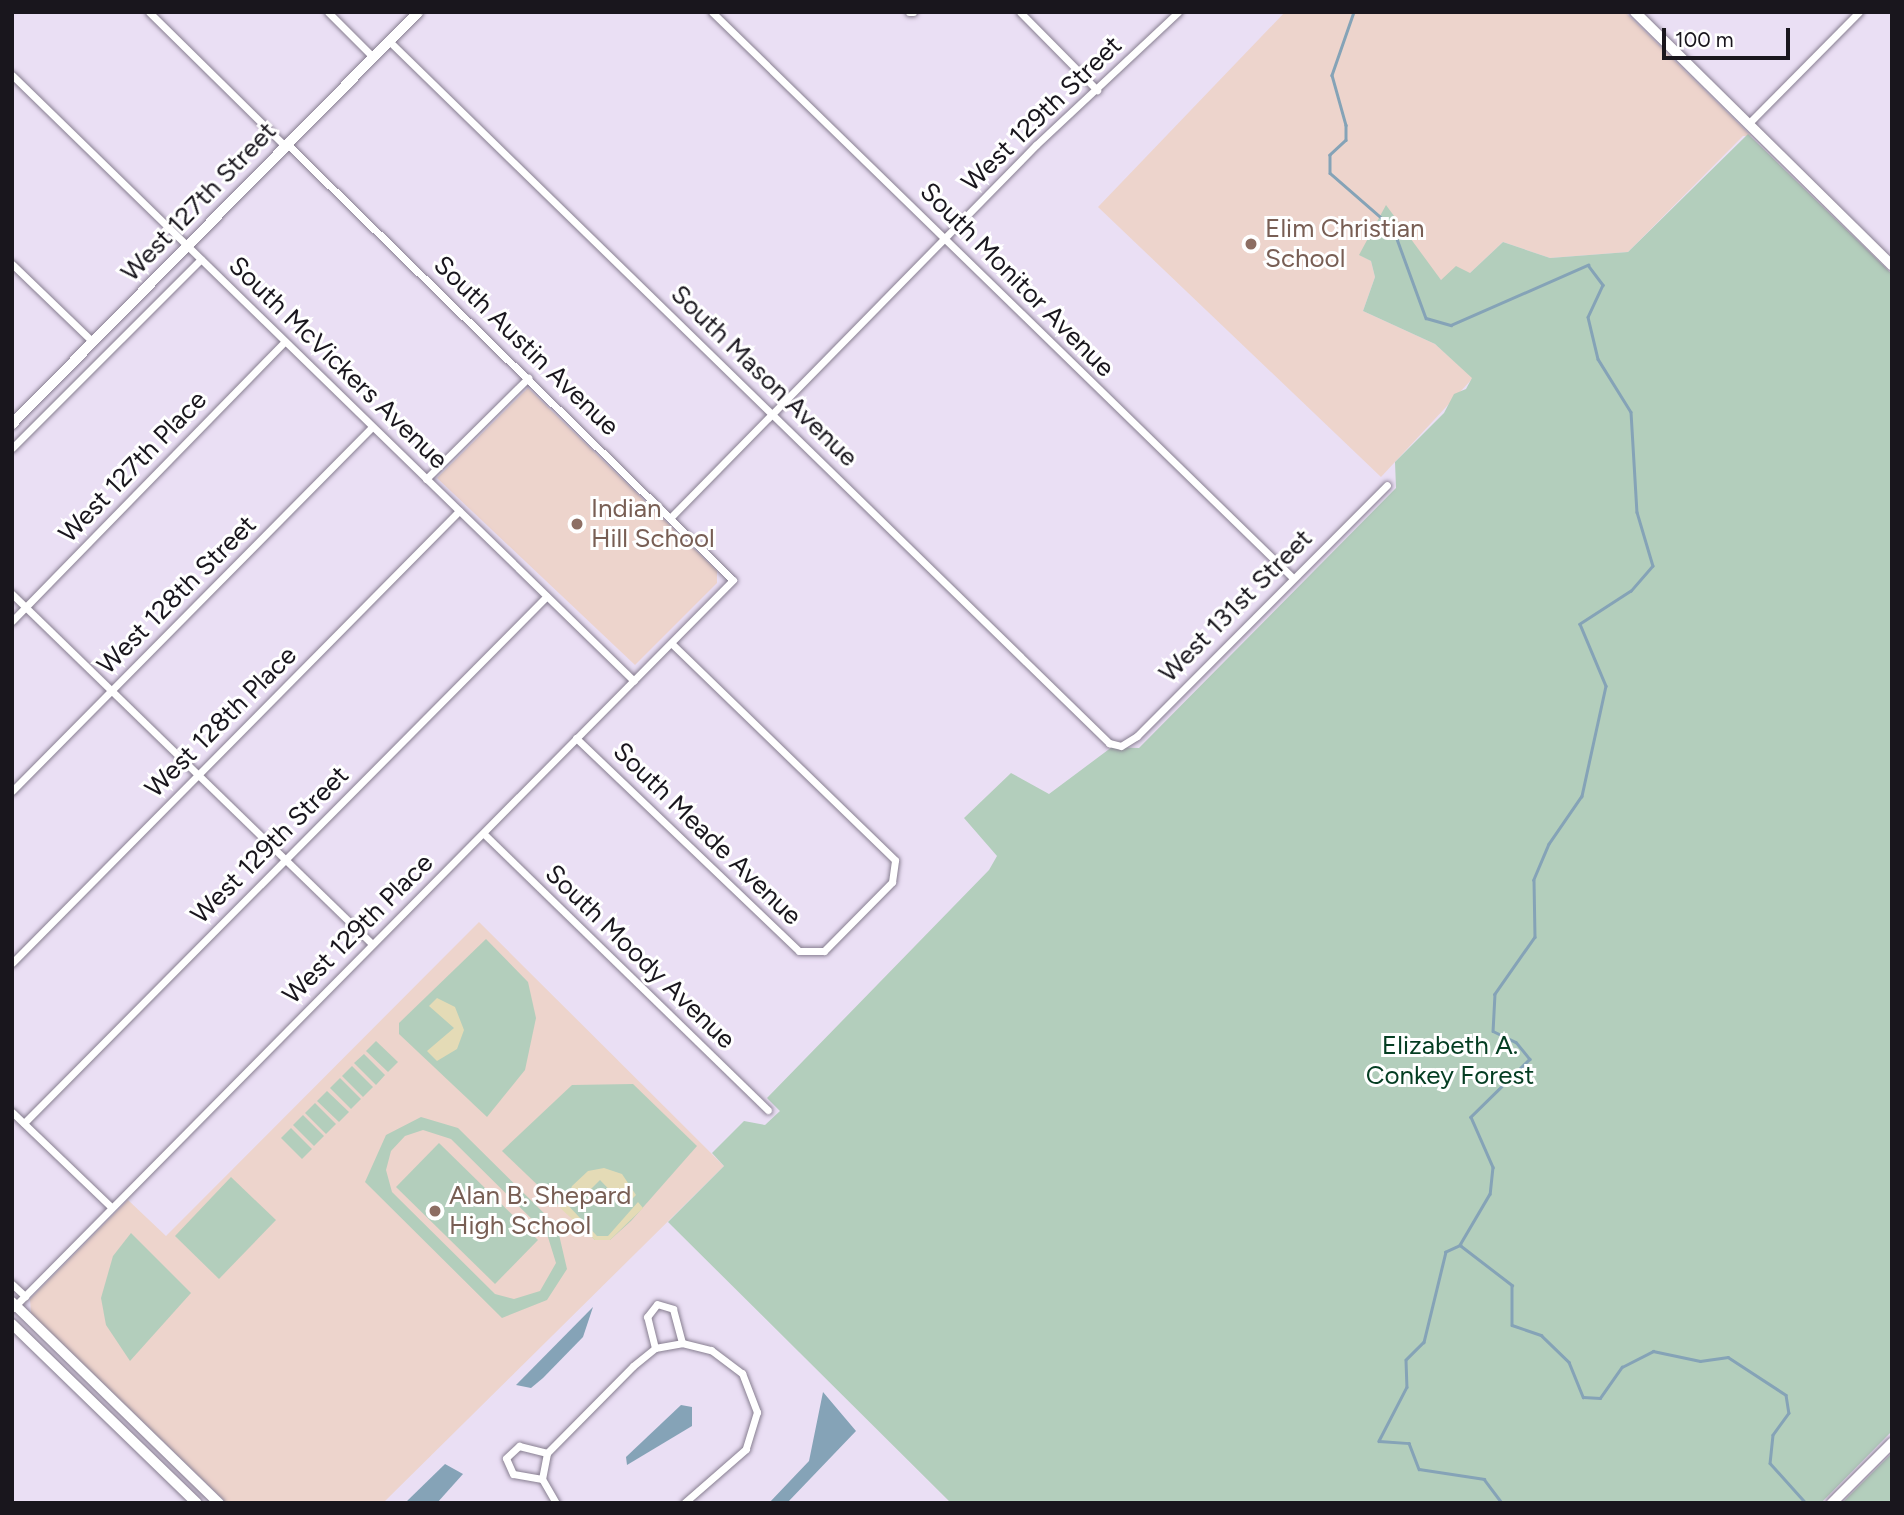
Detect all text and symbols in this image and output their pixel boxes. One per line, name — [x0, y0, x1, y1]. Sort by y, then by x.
scale bar — [1666, 14, 1794, 58]
text: 100 m — [1675, 27, 1734, 52]
street label: West 129th Street — [956, 30, 1128, 198]
street label: West 127th Street — [115, 116, 283, 288]
street label: South Monitor Avenue — [913, 176, 1121, 384]
place label: Elim Christian School — [1265, 213, 1425, 274]
marker: Elim Christian School — [1243, 236, 1259, 252]
street label: South McVickers Avenue — [222, 250, 454, 476]
street label: South Austin Avenue — [427, 250, 625, 442]
street label: South Mason Avenue — [664, 279, 864, 473]
street label: West 127th Place — [53, 385, 213, 549]
place label: Indian Hill School — [591, 493, 715, 554]
street label: West 128th Street — [91, 509, 263, 681]
marker: Indian Hill School — [569, 516, 585, 532]
street label: West 131st Street — [1153, 523, 1319, 689]
street label: West 128th Place — [139, 640, 303, 804]
street label: South Meade Avenue — [606, 736, 808, 932]
street label: West 129th Street — [185, 760, 355, 930]
street label: West 129th Place — [276, 847, 440, 1011]
street label: South Moody Avenue — [539, 858, 741, 1056]
park label: Elizabeth A. Conkey Forest — [1366, 1030, 1534, 1092]
place label: Alan B. Shepard High School — [449, 1180, 632, 1242]
marker: Alan B. Shepard High School — [427, 1203, 443, 1219]

